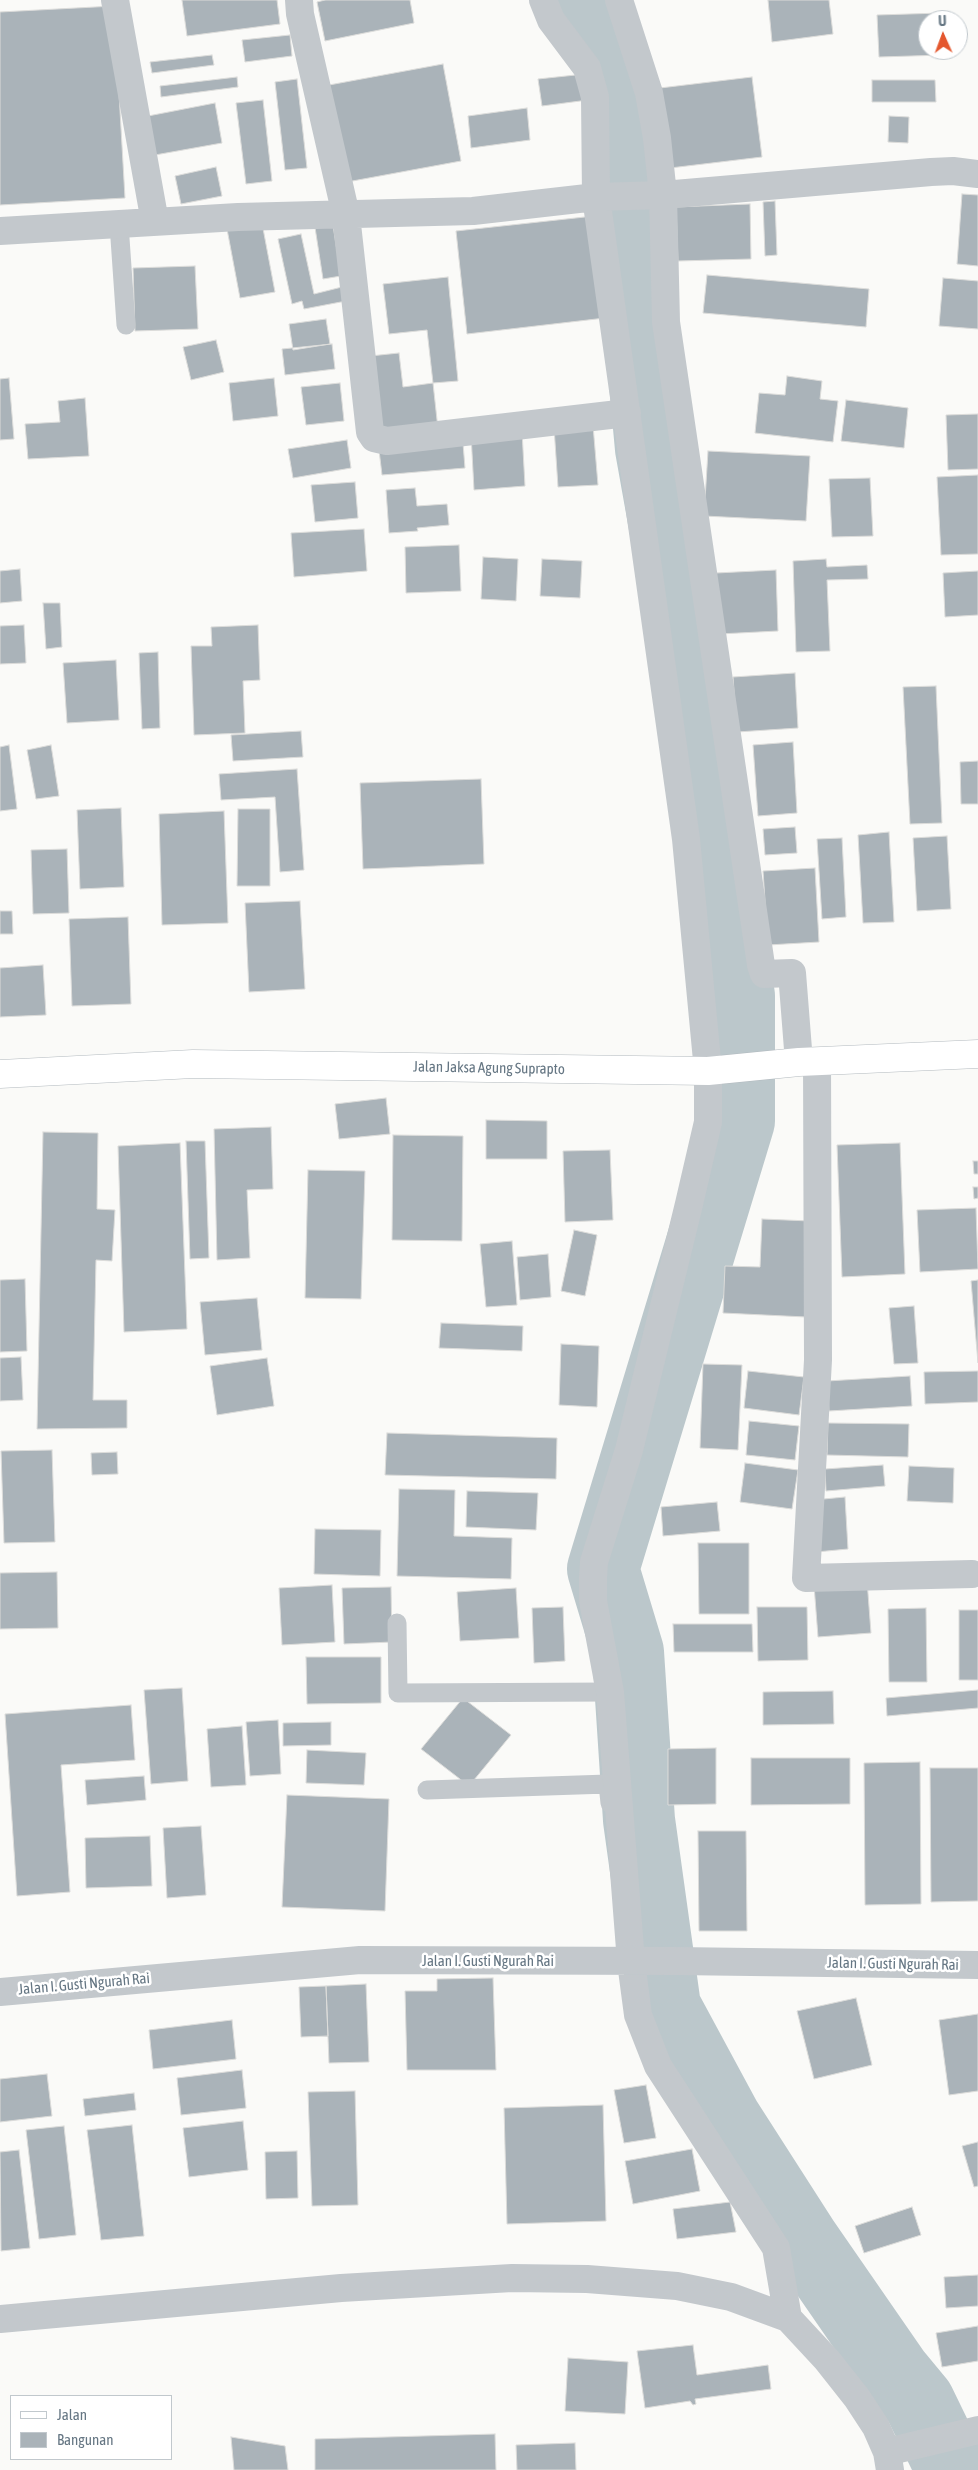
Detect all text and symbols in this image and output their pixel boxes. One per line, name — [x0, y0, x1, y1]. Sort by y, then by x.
north arrow — [918, 10, 968, 60]
text: U — [938, 13, 947, 29]
street label: Jalan Jaksa Agung Suprapto — [413, 1058, 565, 1078]
street label: Jalan I. Gusti Ngurah Rai — [422, 1952, 554, 1970]
street label: Jalan I. Gusti Ngurah Rai — [827, 1954, 959, 1974]
street label: Jalan I. Gusti Ngurah Rai — [18, 1969, 150, 1999]
legend — [10, 2395, 172, 2460]
text: Jalan — [57, 2406, 87, 2423]
text: Bangunan — [57, 2431, 114, 2448]

